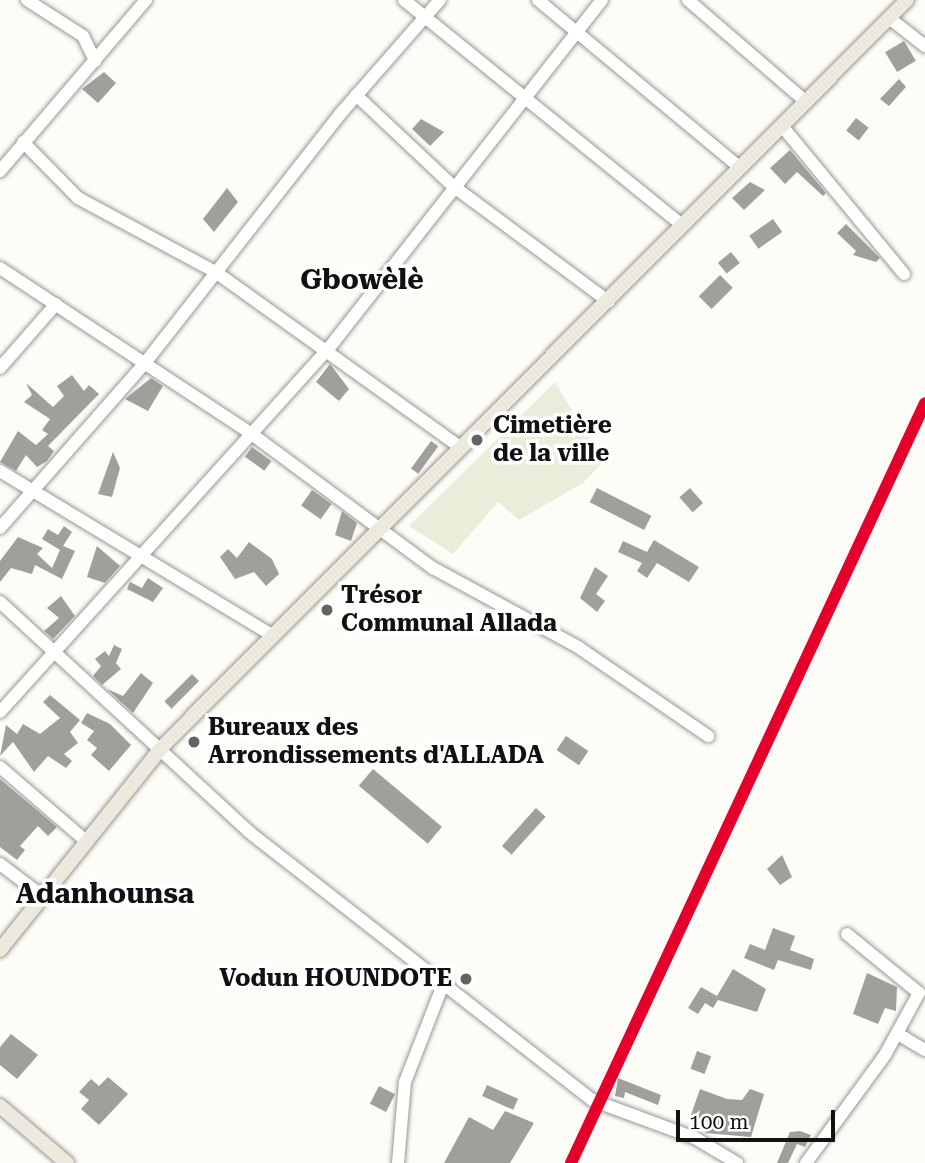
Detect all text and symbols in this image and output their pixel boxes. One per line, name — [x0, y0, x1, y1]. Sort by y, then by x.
district label: Gbowèlè — [300, 263, 424, 297]
place label: Cimetière de la ville — [493, 412, 612, 468]
marker: Cimetière de la ville — [467, 430, 487, 450]
place label: Trésor Communal Allada — [341, 582, 557, 638]
marker: Trésor Communal Allada — [319, 602, 335, 618]
place label: Bureaux des Arrondissements d'ALLADA — [208, 714, 544, 770]
marker: Bureaux des Arrondissements d'ALLADA — [186, 734, 202, 750]
district label: Adanhounsa — [16, 877, 194, 911]
place label: Vodun HOUNDOTE — [219, 965, 452, 993]
marker: Vodun HOUNDOTE — [458, 971, 474, 987]
scale bar — [680, 1096, 839, 1140]
text: 100 m — [689, 1110, 749, 1134]

